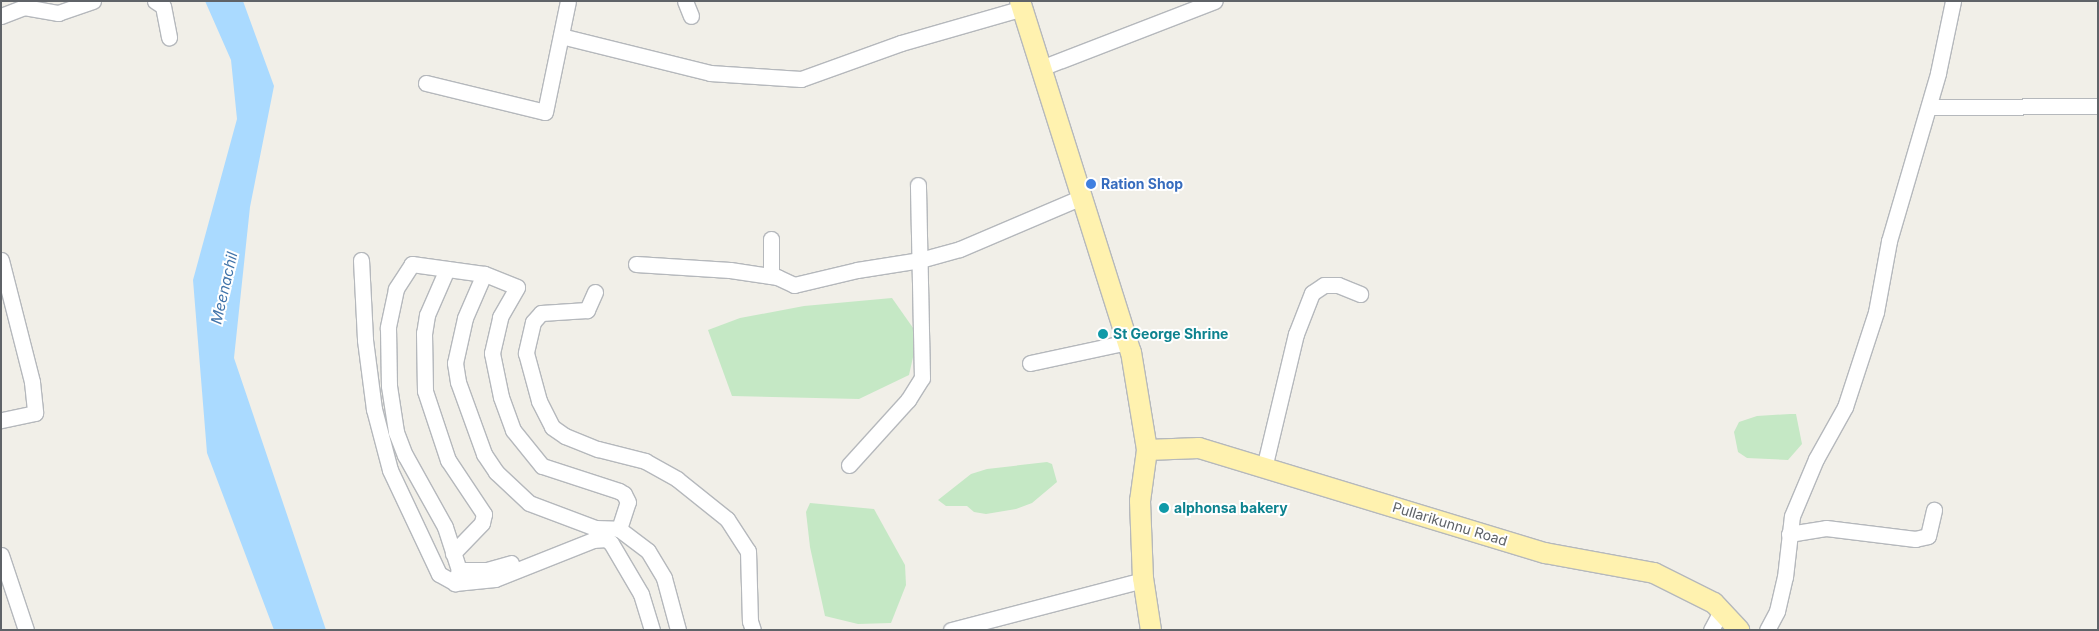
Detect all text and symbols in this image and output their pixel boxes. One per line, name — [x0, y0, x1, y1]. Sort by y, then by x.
place label: Ration Shop — [1101, 176, 1183, 192]
marker: Ration Shop — [1085, 178, 1097, 190]
water label: Meenachil — [207, 250, 241, 326]
place label: St George Shrine — [1113, 326, 1228, 342]
marker: St George Shrine — [1097, 328, 1109, 340]
street label: Pullarikunnu Road — [1391, 499, 1509, 549]
place label: alphonsa bakery — [1174, 500, 1288, 516]
marker: alphonsa bakery — [1158, 502, 1170, 514]

